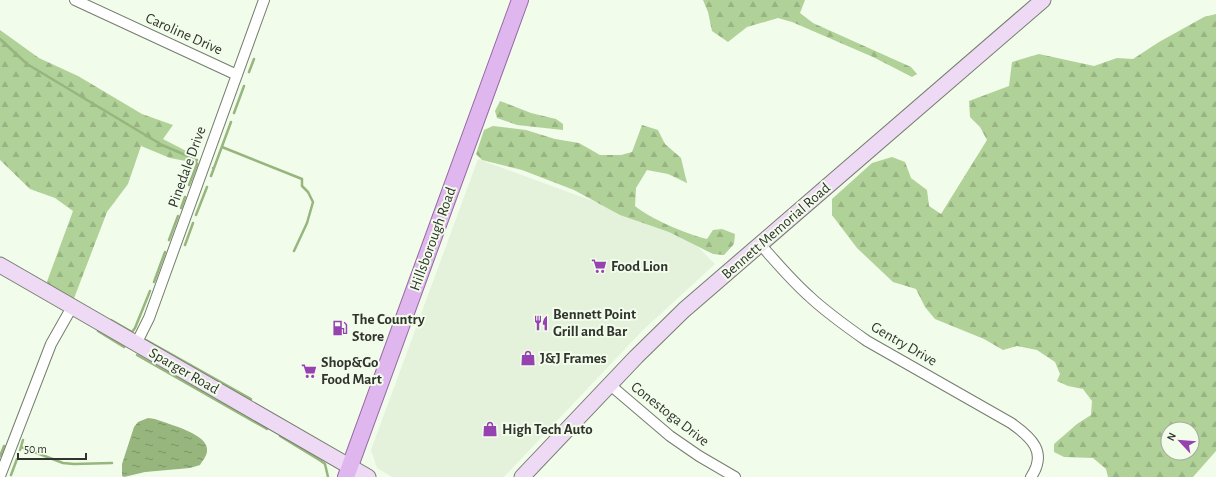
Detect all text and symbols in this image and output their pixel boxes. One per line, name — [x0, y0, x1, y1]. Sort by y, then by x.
street label: Caroline Drive — [143, 10, 225, 58]
street label: Pinedale Drive — [165, 124, 209, 210]
street label: Bennett Memorial Road — [719, 180, 833, 282]
street label: Hillsborough Road — [407, 185, 459, 293]
supermarket icon: Food Lion — [590, 257, 608, 275]
place label: Food Lion — [611, 259, 668, 274]
place label: Bennett Point Grill and Bar — [553, 307, 636, 339]
place label: The Country Store — [352, 312, 425, 344]
restaurant icon: Bennett Point Grill and Bar — [532, 314, 550, 332]
fuel station icon: The Country Store — [331, 319, 349, 337]
street label: Gentry Drive — [869, 319, 940, 369]
street label: Sparger Road — [147, 345, 222, 397]
shop icon: J&J Frames — [519, 349, 537, 367]
place label: J&J Frames — [540, 351, 607, 366]
place label: Shop&Go Food Mart — [321, 355, 382, 387]
supermarket icon: Shop&Go Food Mart — [300, 362, 318, 380]
street label: Conestoga Drive — [628, 379, 712, 449]
shop icon: High Tech Auto — [481, 420, 499, 438]
north arrow — [1160, 421, 1200, 461]
place label: High Tech Auto — [502, 422, 593, 437]
text: N — [1165, 431, 1178, 443]
scale bar — [18, 435, 86, 461]
text: 50 m — [24, 443, 47, 455]

